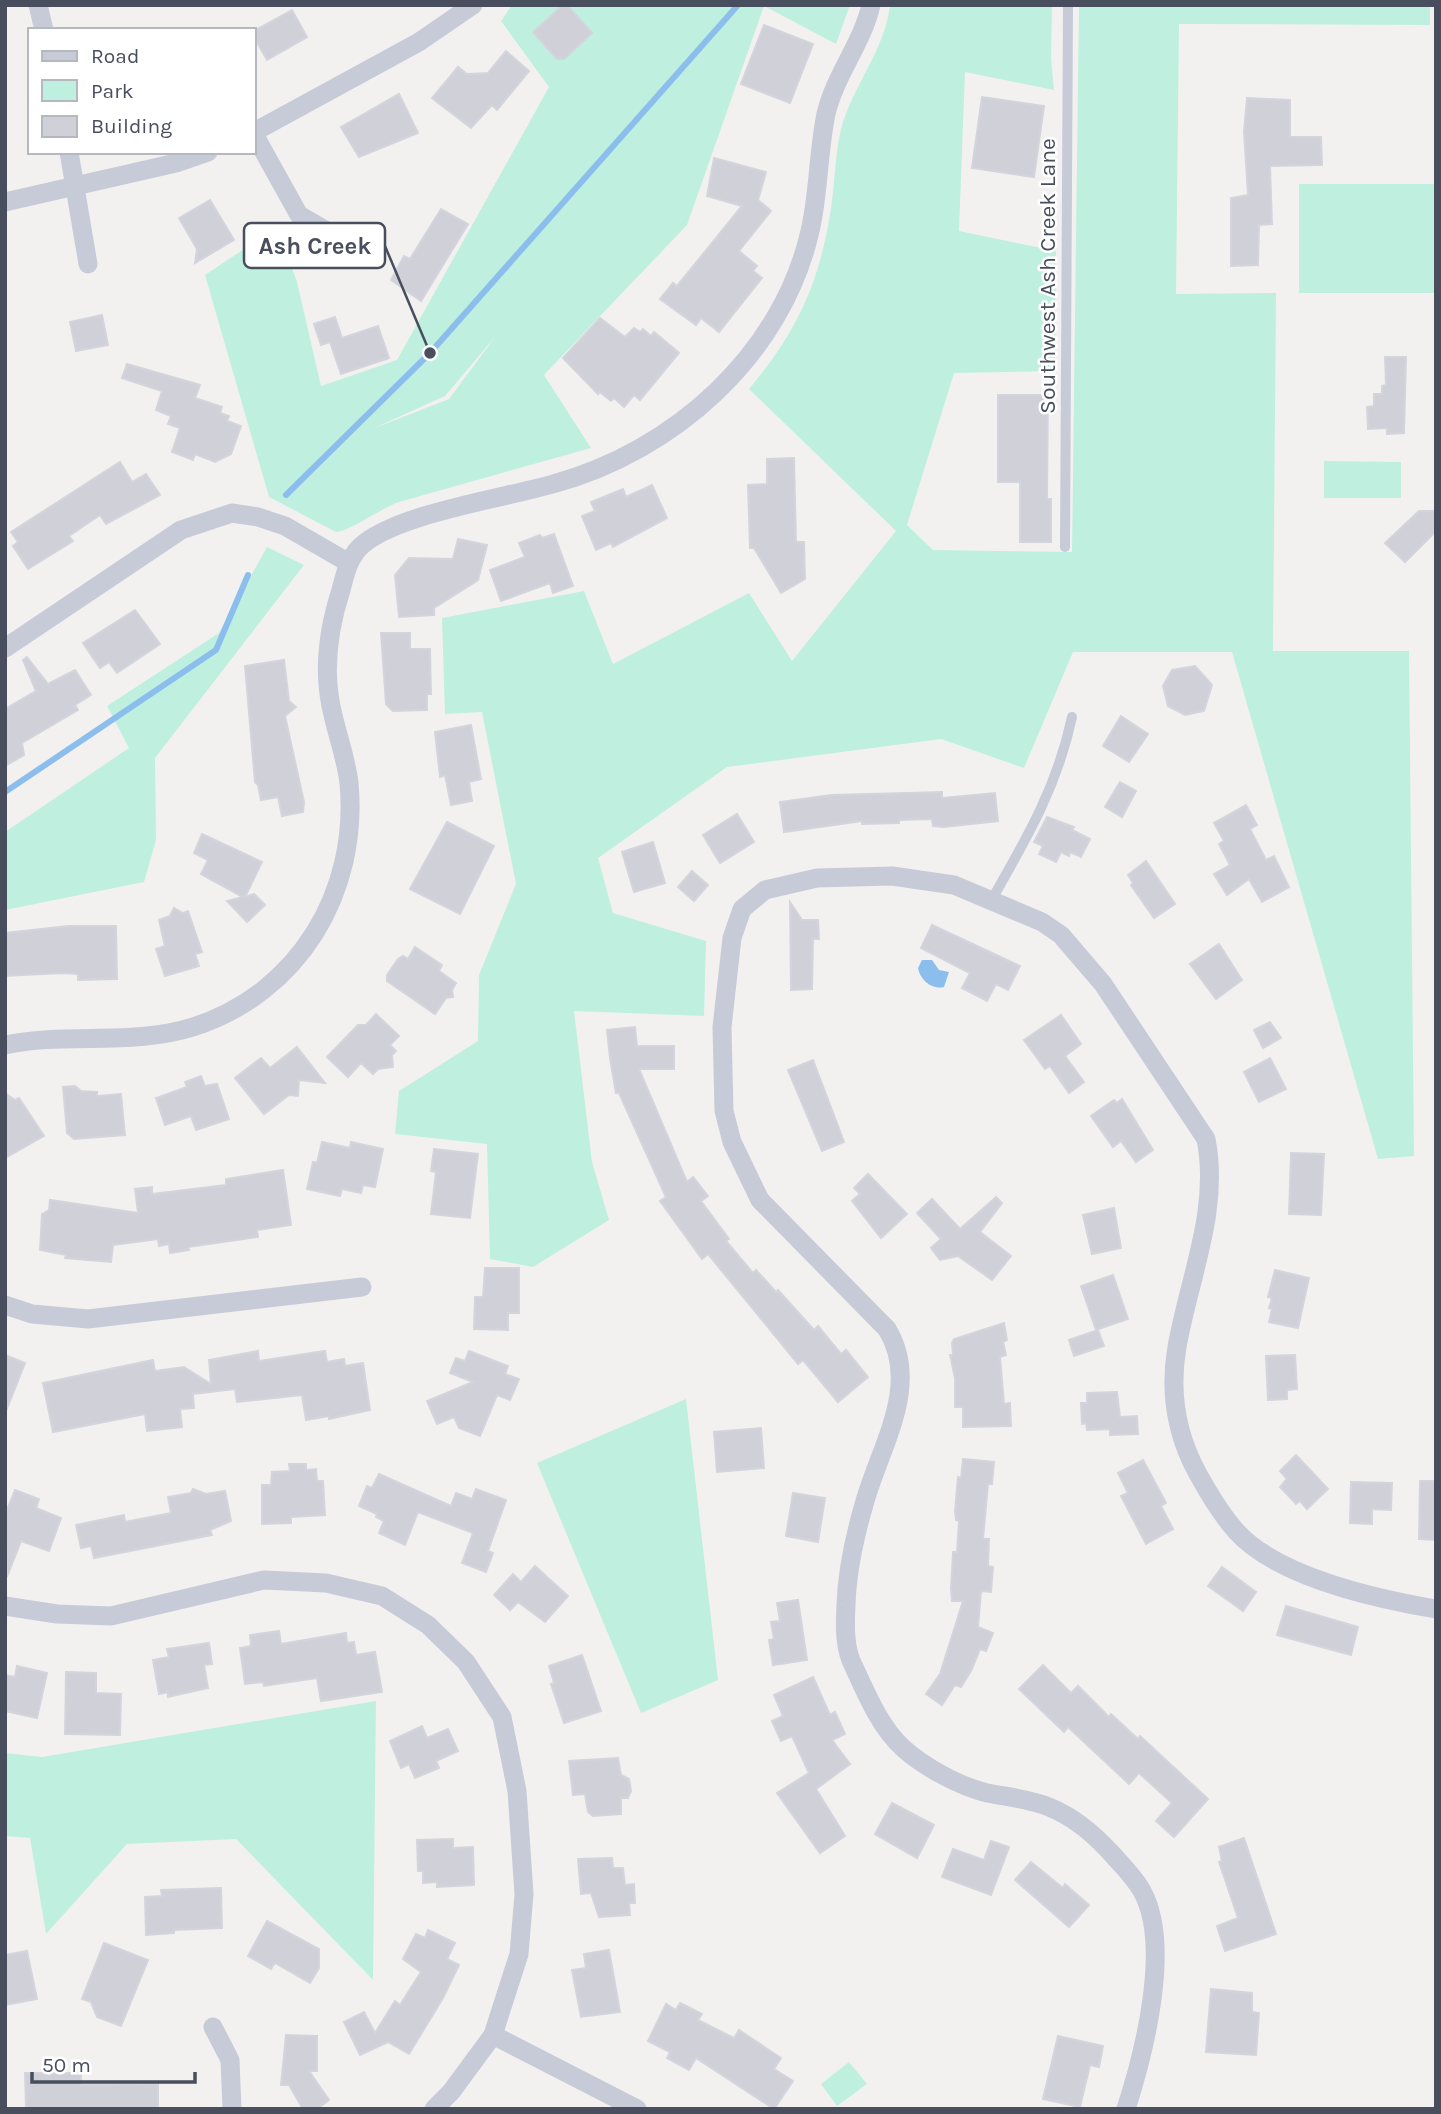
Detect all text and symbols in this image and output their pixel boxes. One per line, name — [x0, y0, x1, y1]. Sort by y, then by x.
legend — [28, 28, 256, 154]
text: Road — [91, 44, 139, 68]
text: Park — [91, 79, 134, 103]
text: Building — [91, 114, 172, 138]
street label: Southwest Ash Creek Lane — [1034, 138, 1061, 414]
callout: Ash Creek — [244, 223, 385, 268]
text: Ash Creek — [259, 232, 371, 260]
scale bar — [32, 2040, 194, 2084]
text: 50 m — [42, 2053, 91, 2077]

